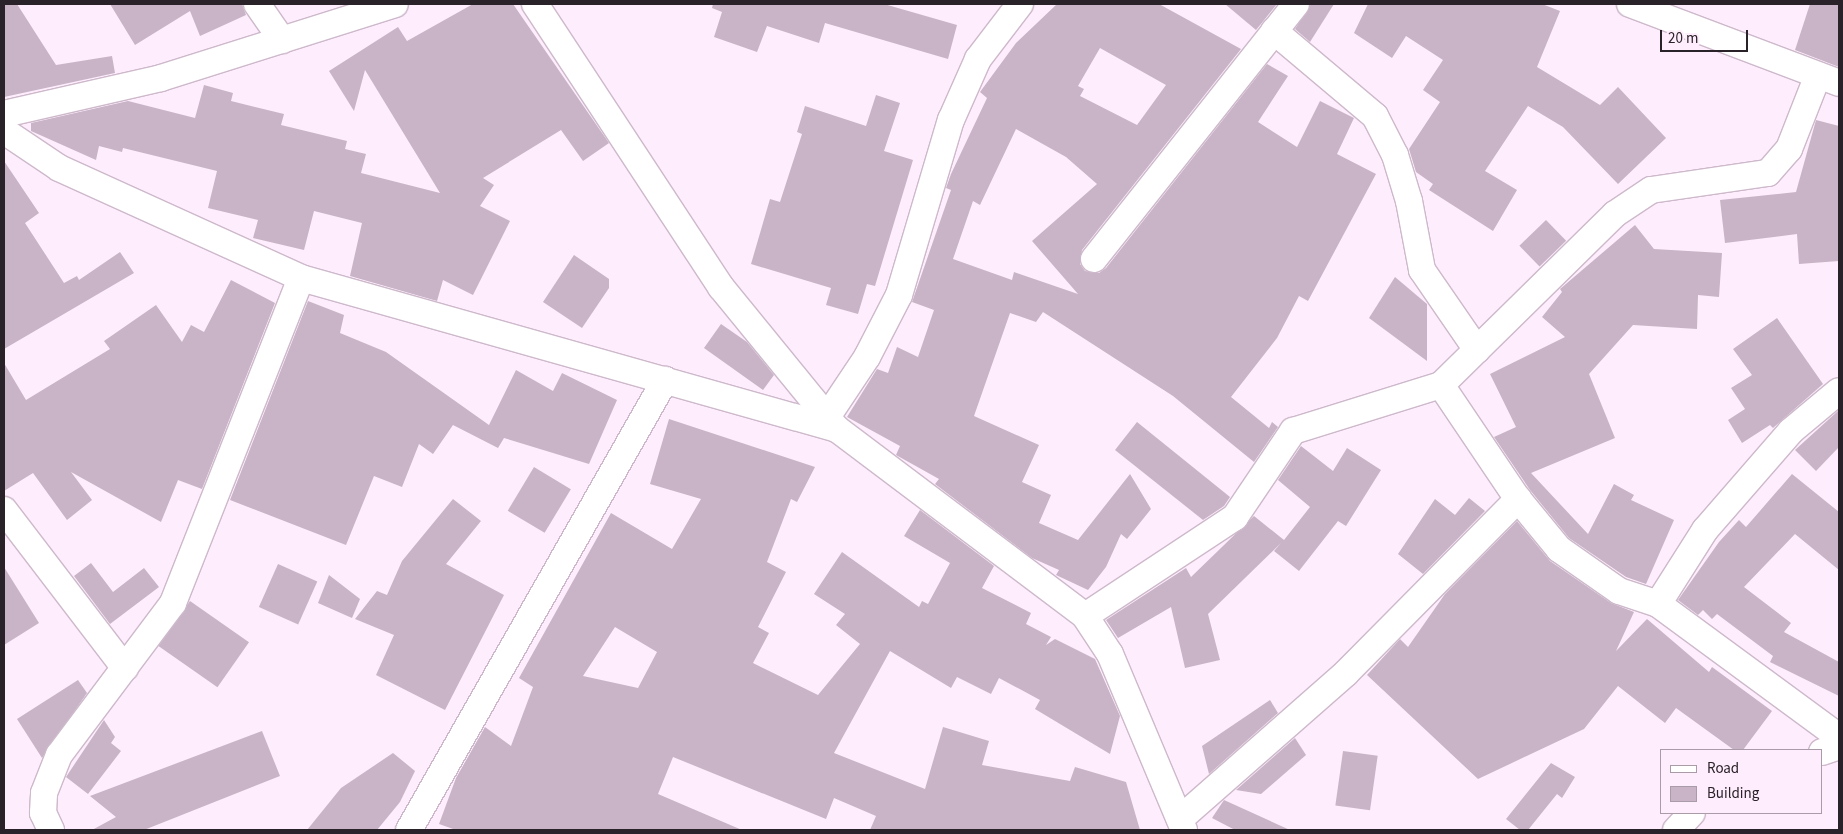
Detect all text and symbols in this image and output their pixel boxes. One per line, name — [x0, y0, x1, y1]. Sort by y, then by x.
scale bar — [1663, 20, 1750, 52]
text: 20 m — [1668, 28, 1698, 49]
legend — [1660, 749, 1823, 814]
text: Road — [1707, 758, 1739, 779]
text: Building — [1707, 783, 1759, 804]

